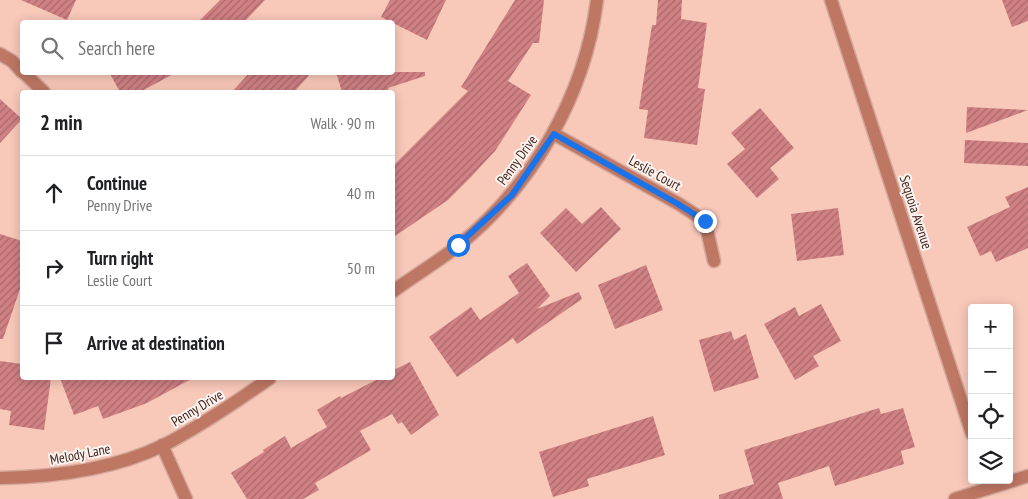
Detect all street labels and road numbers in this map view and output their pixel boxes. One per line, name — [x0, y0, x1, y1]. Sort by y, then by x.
street label: Penny Drive — [493, 131, 541, 188]
street label: Leslie Court — [626, 151, 684, 195]
street label: Sequoia Avenue — [896, 173, 936, 251]
street label: Penny Drive — [168, 385, 226, 430]
street label: Melody Lane — [48, 439, 112, 469]

